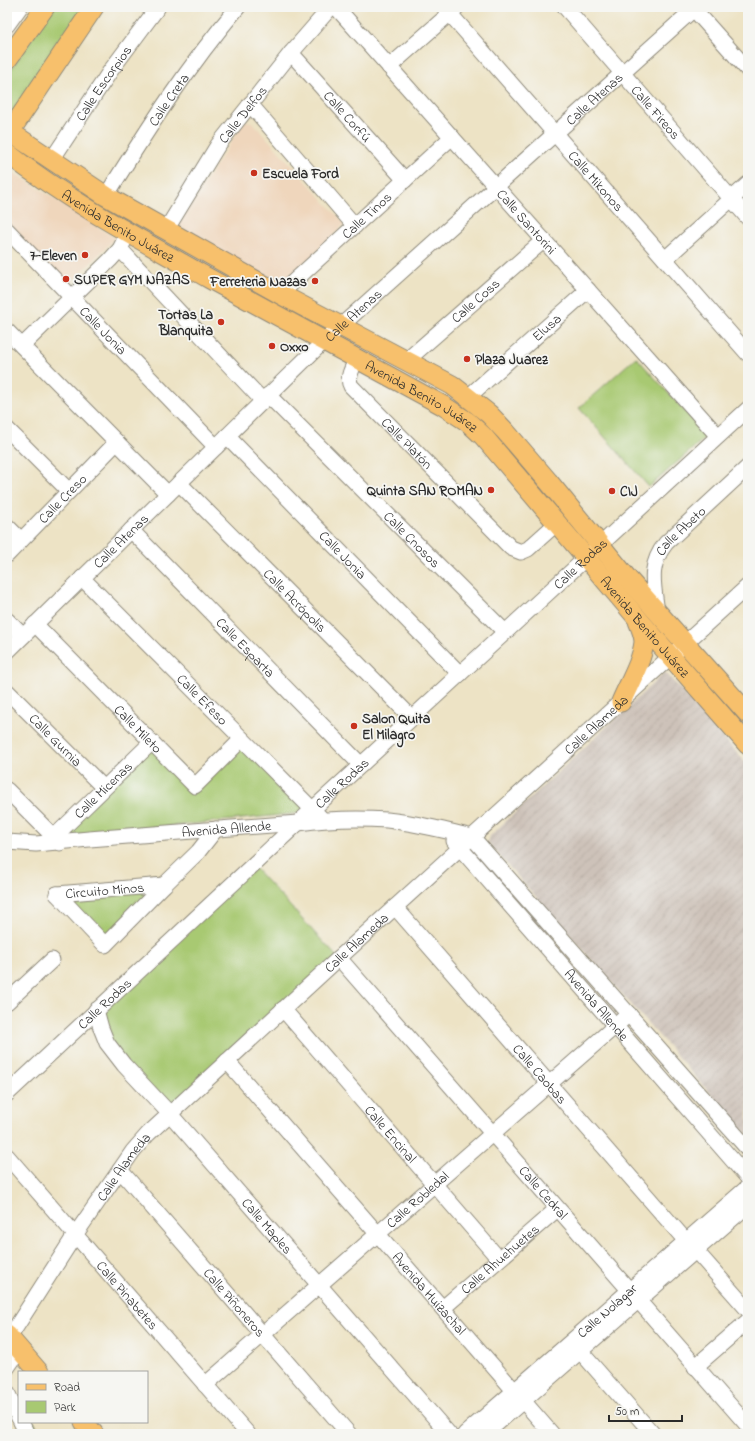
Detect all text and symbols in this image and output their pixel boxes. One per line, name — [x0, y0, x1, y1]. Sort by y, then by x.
street label: Calle Escorpios — [71, 41, 138, 126]
street label: Calle Atenas — [562, 68, 628, 131]
street label: Calle Creta — [144, 69, 195, 131]
street label: Calle Fireos — [625, 81, 685, 145]
street label: Calle Delfos — [214, 82, 273, 149]
street label: Calle Corfú — [318, 87, 376, 148]
street label: Calle Mikonos — [562, 146, 628, 217]
place label: Escuela Ford — [262, 164, 339, 185]
marker: Escuela Ford — [249, 168, 259, 178]
street label: Avenida Benito Juárez — [57, 185, 178, 269]
street label: Calle Santorini — [491, 185, 561, 260]
street label: Calle Tinos — [338, 188, 397, 245]
place label: 7-Eleven — [30, 246, 77, 267]
marker: 7-Eleven — [80, 250, 90, 260]
place label: SUPER GYM NAZAS — [74, 270, 190, 291]
place label: Ferreteria Nazas — [209, 272, 307, 293]
marker: SUPER GYM NAZAS — [61, 274, 71, 284]
street label: Calle Coss — [447, 274, 505, 329]
marker: Ferreteria Nazas — [310, 276, 320, 286]
street label: Calle Atenas — [321, 285, 387, 348]
street label: Calle Jonia — [74, 302, 131, 360]
place label: Tortas La Blanquita — [158, 305, 213, 342]
street label: Elusa — [528, 309, 567, 347]
marker: Tortas La Blanquita — [216, 317, 226, 327]
place label: Oxxo — [280, 337, 309, 358]
marker: Oxxo — [267, 341, 277, 351]
place label: Plaza Juarez — [475, 350, 549, 371]
marker: Plaza Juarez — [462, 354, 472, 364]
street label: Avenida Benito Juárez — [361, 356, 482, 438]
street label: Calle Platón — [376, 413, 437, 475]
street label: Calle Creso — [34, 470, 92, 529]
place label: Quinta SAN ROMAN — [367, 481, 483, 502]
place label: CIJ — [620, 482, 638, 503]
marker: Quinta SAN ROMAN — [486, 485, 496, 495]
marker: CIJ — [607, 486, 617, 496]
street label: Calle Abeto — [651, 502, 711, 560]
street label: Calle Cnosos — [378, 507, 444, 574]
street label: Calle Atenas — [89, 509, 154, 574]
street label: Calle Jonia — [313, 527, 371, 585]
street label: Calle Rodas — [549, 534, 613, 595]
street label: Calle Acrópolis — [258, 564, 331, 638]
street label: Avenida Benito Juárez — [594, 572, 694, 683]
street label: Calle Esparta — [210, 613, 279, 683]
street label: Calle Efeso — [171, 670, 232, 731]
street label: Calle Alameda — [560, 691, 634, 760]
street label: Calle Mileto — [108, 700, 166, 759]
street label: Calle Gurnia — [23, 709, 86, 772]
place label: Salon Quita El Milagro — [362, 709, 431, 748]
marker: Salon Quita El Milagro — [349, 721, 359, 731]
street label: Calle Rodas — [311, 753, 375, 814]
street label: Calle Micenas — [70, 757, 138, 824]
street label: Avenida Allende — [181, 816, 273, 844]
street label: Circuito Minos — [65, 878, 145, 905]
street label: Calle Alameda — [320, 909, 394, 979]
street label: Avenida Allende — [558, 965, 633, 1047]
street label: Calle Rodas — [74, 974, 137, 1035]
street label: Calle Caobas — [507, 1040, 571, 1109]
street label: Calle Encinal — [359, 1101, 421, 1168]
street label: Calle Alameda — [92, 1129, 157, 1206]
street label: Calle Cedral — [513, 1161, 572, 1225]
street label: Calle Robledal — [382, 1167, 454, 1234]
street label: Calle Maples — [236, 1194, 297, 1259]
street label: Calle Ahuehuetes — [457, 1220, 545, 1300]
street label: Avenida Huizachal — [386, 1248, 470, 1340]
street label: Calle Pinabetes — [90, 1257, 162, 1335]
street label: Calle Piñoneros — [198, 1264, 270, 1342]
street label: Calle Nolagar — [573, 1279, 643, 1344]
legend — [18, 1371, 148, 1423]
text: Road — [54, 1379, 80, 1397]
scale bar — [609, 1397, 682, 1423]
text: Park — [54, 1399, 76, 1417]
text: 50 m — [615, 1403, 639, 1421]

